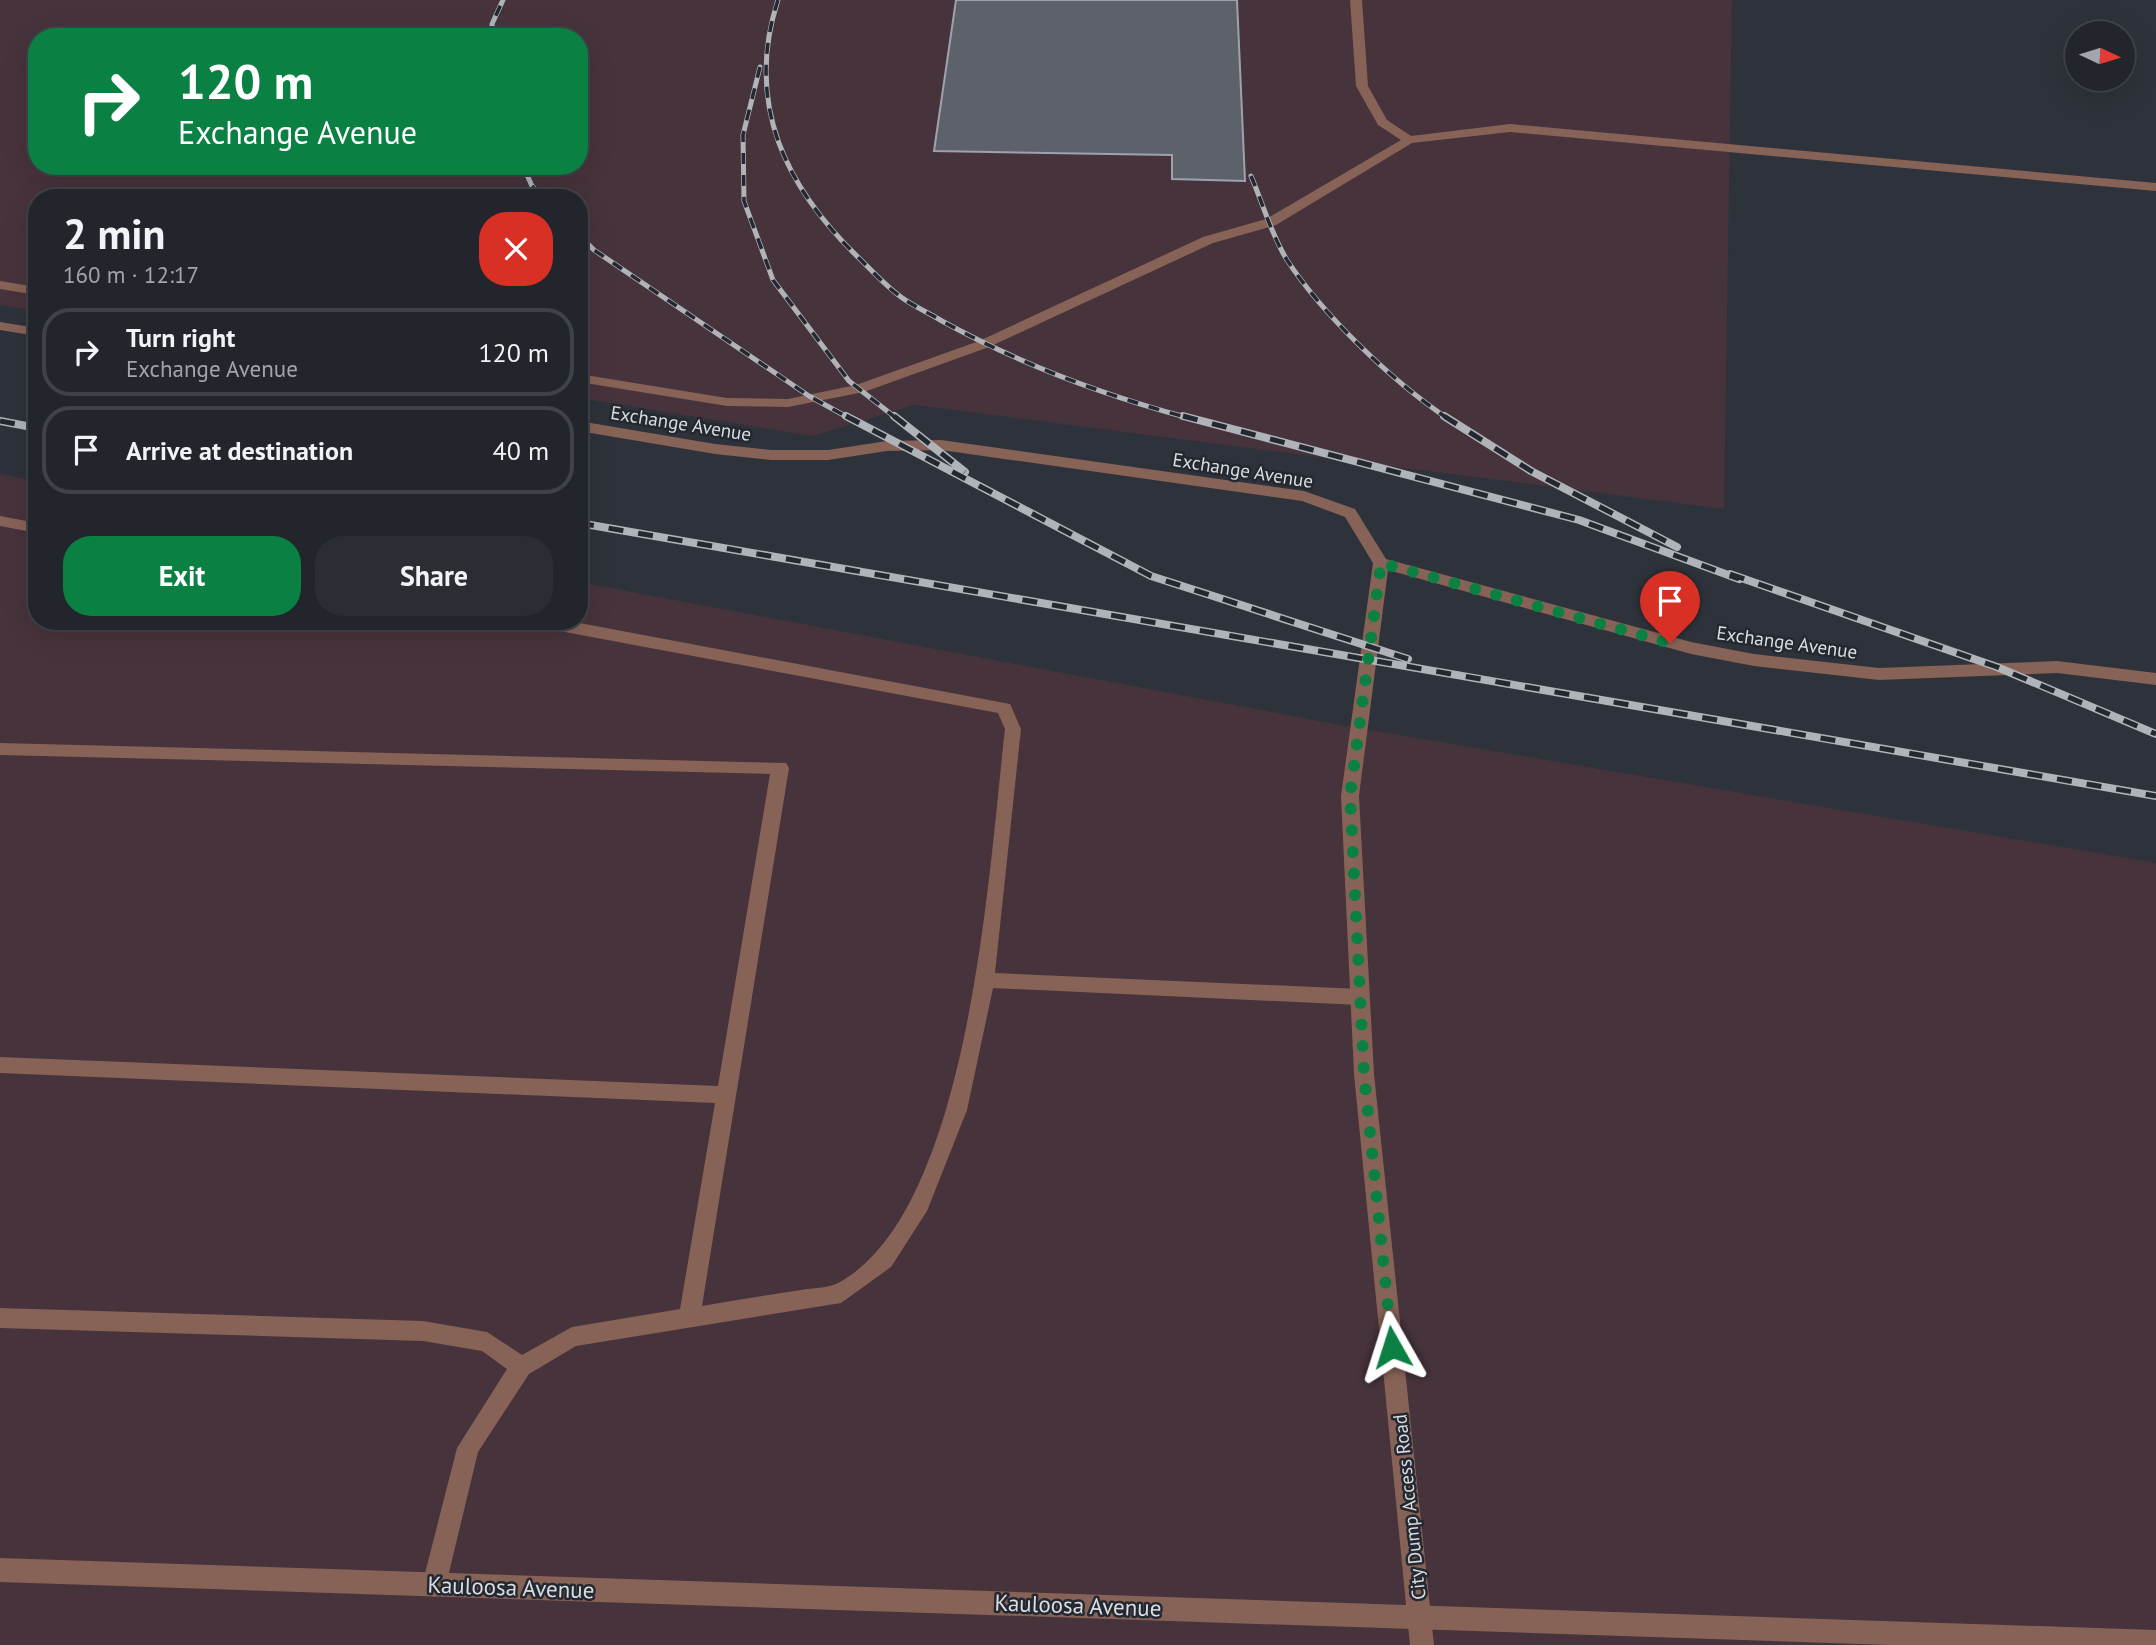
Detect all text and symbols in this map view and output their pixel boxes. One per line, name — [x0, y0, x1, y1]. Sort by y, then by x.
north arrow — [2065, 21, 2135, 91]
map controls — [2065, 21, 2135, 91]
text: 120 m — [178, 49, 313, 113]
icon: right — [63, 56, 154, 147]
text: Exchange Avenue — [178, 111, 417, 153]
text: 2 min — [63, 206, 165, 261]
button: close — [479, 212, 553, 286]
text: 160 m · 12:17 — [63, 260, 199, 289]
text: Turn right — [126, 321, 235, 354]
icon: right — [67, 333, 105, 371]
text: 120 m — [478, 336, 549, 369]
text: Exchange Avenue — [126, 354, 298, 383]
street label: Exchange Avenue — [609, 400, 753, 446]
icon: arrive — [67, 431, 105, 469]
text: Arrive at destination — [126, 434, 353, 467]
text: 40 m — [493, 434, 549, 467]
street label: Exchange Avenue — [1171, 447, 1315, 493]
button: Exit — [63, 536, 301, 616]
button: Share — [315, 536, 553, 616]
pin — [1640, 571, 1700, 643]
icon: arrive — [1651, 582, 1689, 620]
street label: Exchange Avenue — [1715, 620, 1859, 664]
position arrow — [1355, 1310, 1429, 1384]
street label: City Dump Access Road — [1387, 1413, 1431, 1601]
street label: Kauloosa Avenue — [427, 1570, 595, 1604]
street label: Kauloosa Avenue — [994, 1588, 1162, 1622]

